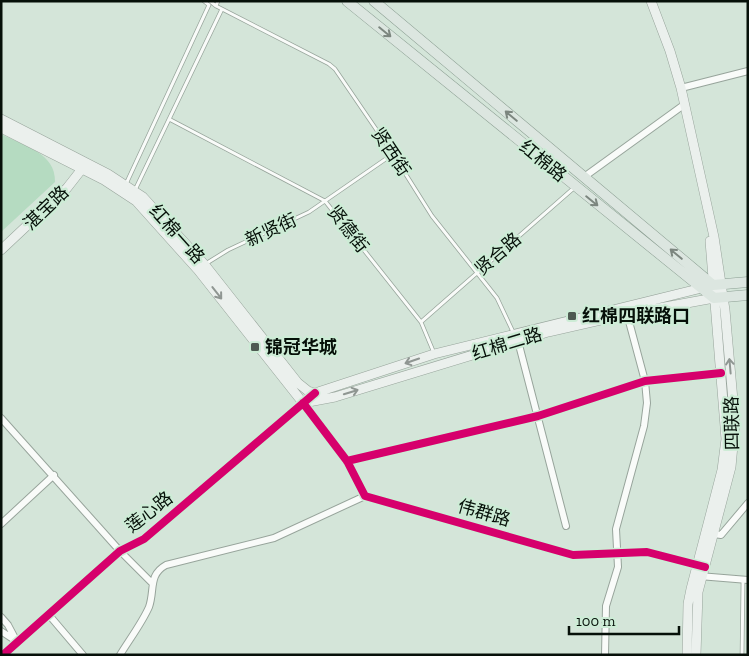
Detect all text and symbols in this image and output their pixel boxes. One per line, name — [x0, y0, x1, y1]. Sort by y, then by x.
one-way arrow — [378, 27, 391, 38]
one-way arrow — [505, 111, 518, 122]
street label: 贤西街 — [367, 123, 415, 181]
street label: 红棉路 — [515, 135, 571, 187]
street label: 湛宝路 — [19, 181, 73, 235]
one-way arrow — [586, 196, 599, 207]
street label: 红棉一路 — [145, 200, 209, 268]
street label: 贤德街 — [323, 201, 373, 257]
street label: 新贤街 — [242, 209, 300, 251]
street label: 贤合路 — [470, 228, 526, 280]
one-way arrow — [669, 249, 682, 260]
one-way arrow — [211, 286, 222, 299]
place label: 红棉四联路口 — [582, 305, 690, 327]
marker: 红棉四联路口 — [566, 310, 578, 322]
street label: 红棉二路 — [469, 323, 545, 365]
place label: 锦冠华城 — [265, 336, 337, 358]
marker: 锦冠华城 — [249, 341, 261, 353]
one-way arrow — [404, 357, 420, 367]
one-way arrow — [725, 358, 734, 374]
one-way arrow — [342, 387, 358, 397]
street label: 四联路 — [721, 396, 743, 450]
street label: 莲心路 — [121, 487, 177, 537]
street label: 伟群路 — [455, 495, 513, 531]
scale bar — [569, 604, 679, 636]
text: 100 m — [576, 612, 615, 630]

